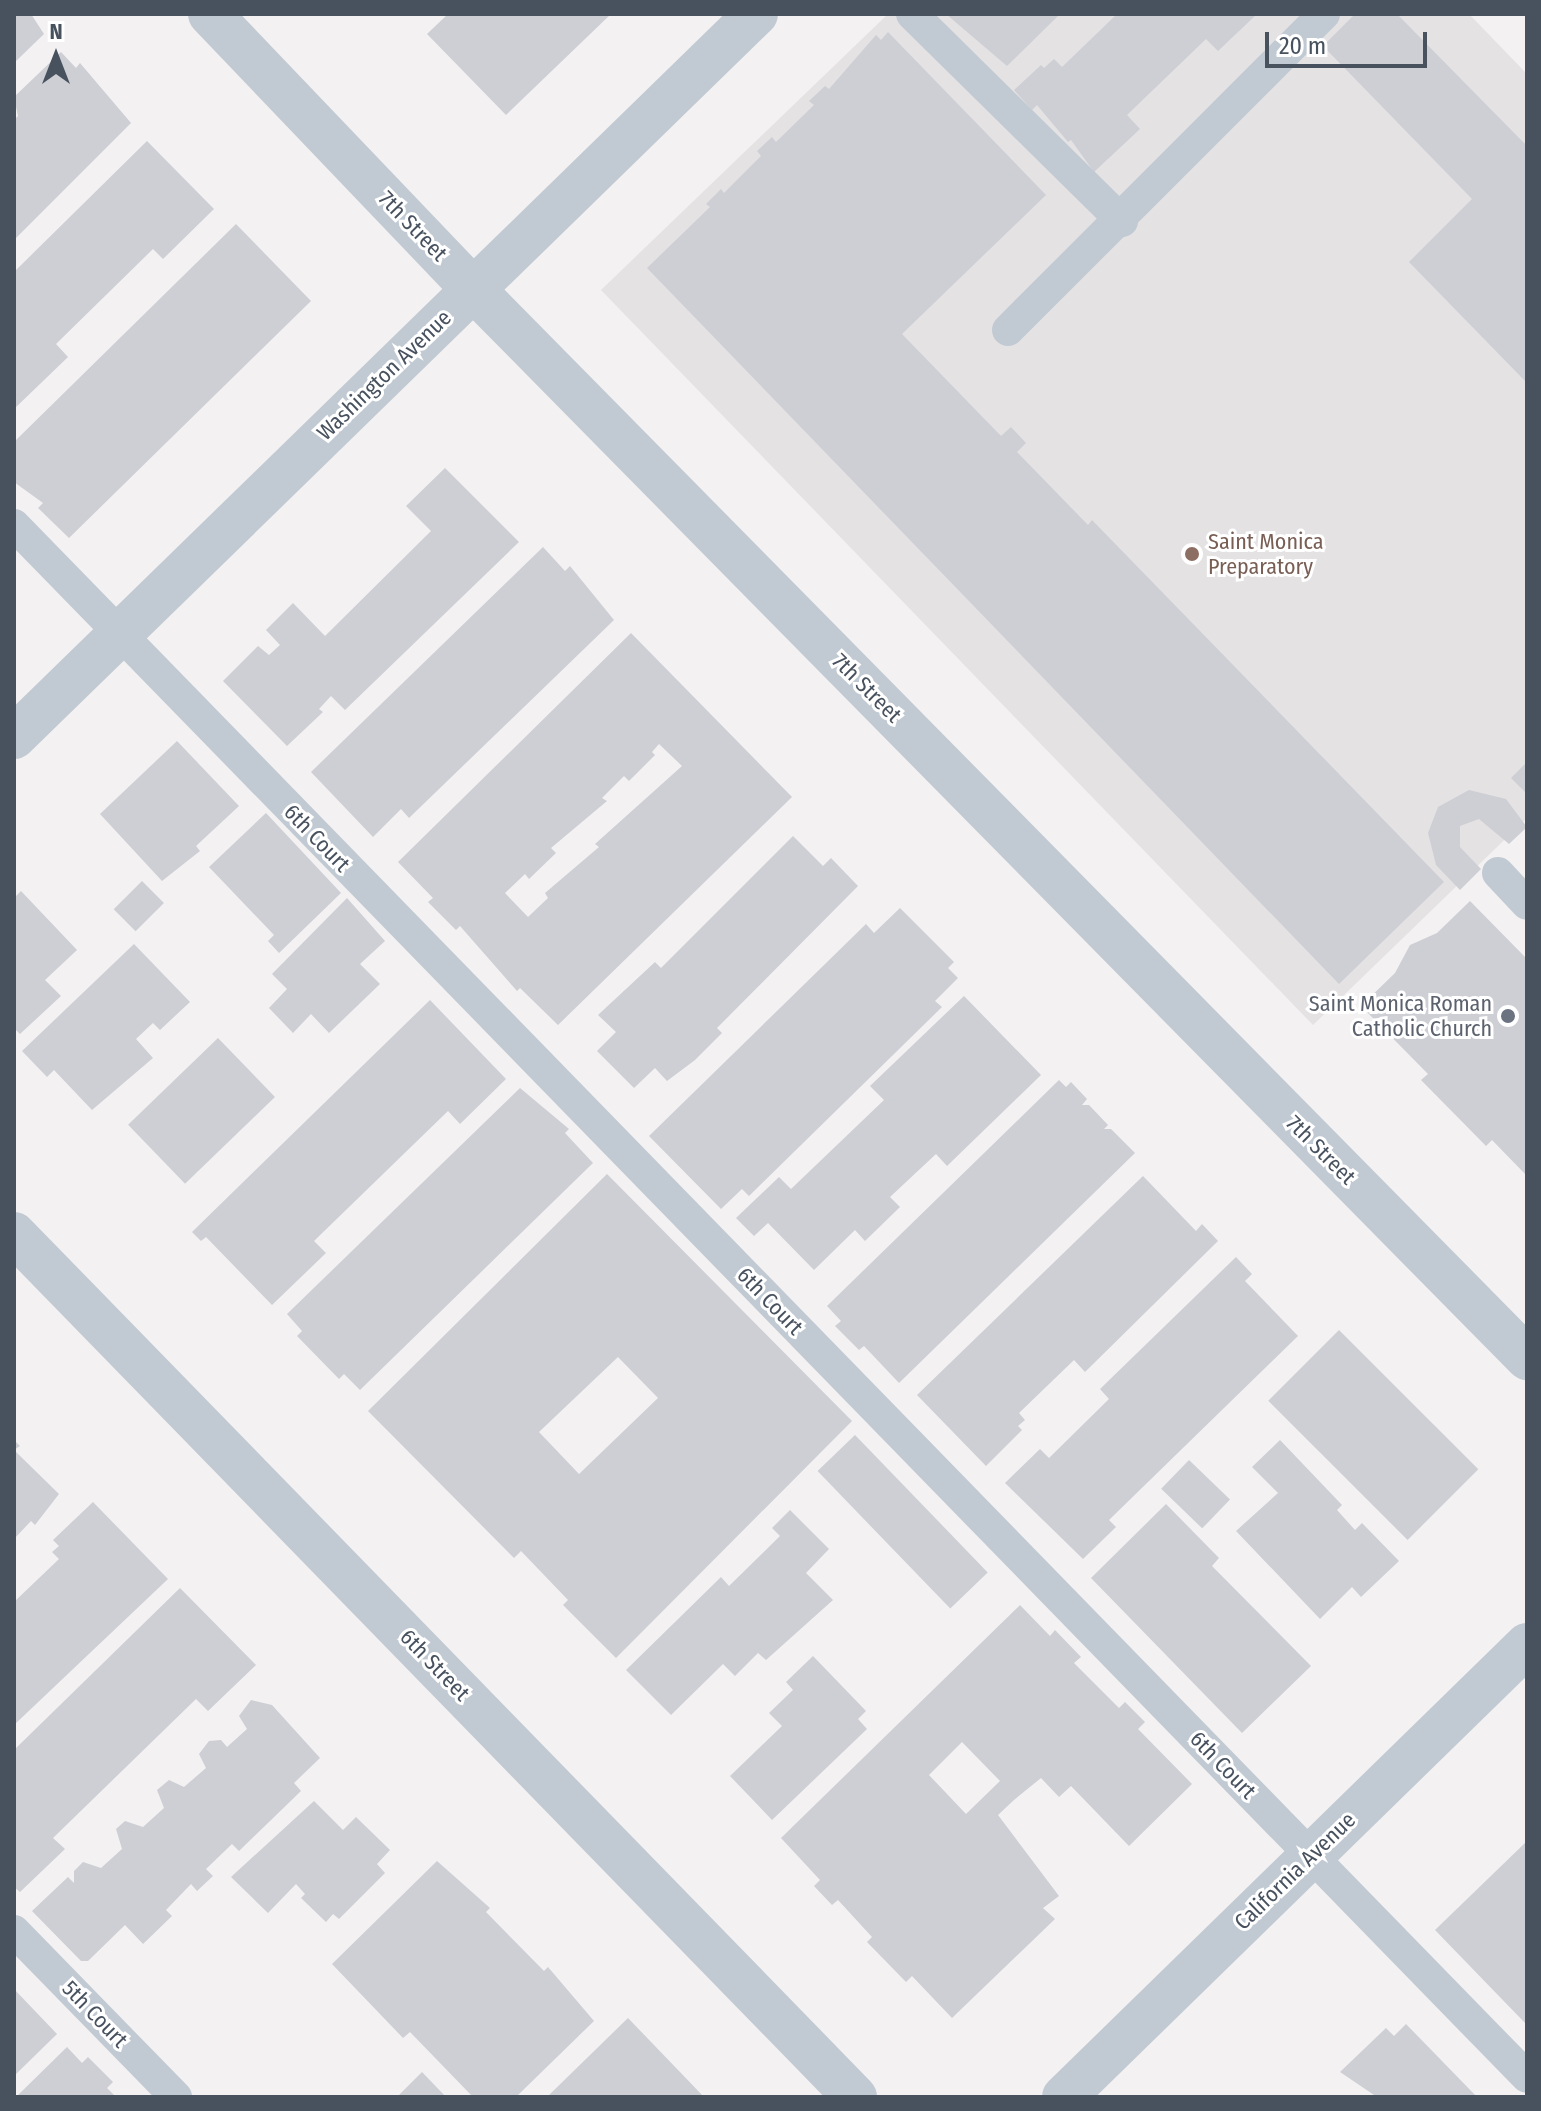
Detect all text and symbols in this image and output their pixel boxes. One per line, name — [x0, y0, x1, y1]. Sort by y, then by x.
north arrow — [16, 16, 96, 96]
scale bar — [1269, 16, 1431, 66]
text: N — [49, 18, 63, 45]
text: 20 m — [1279, 32, 1326, 60]
street label: 7th Street — [373, 186, 453, 266]
street label: Washington Avenue — [311, 304, 457, 446]
place label: Saint Monica Preparatory — [1208, 528, 1324, 580]
marker: Saint Monica Preparatory — [1183, 545, 1201, 563]
street label: 7th Street — [827, 648, 907, 728]
street label: 6th Court — [278, 799, 356, 877]
place label: Saint Monica Roman Catholic Church — [1309, 990, 1492, 1042]
marker: Saint Monica Roman Catholic Church — [1499, 1007, 1517, 1025]
street label: 7th Street — [1281, 1110, 1361, 1190]
street label: 6th Court — [731, 1262, 809, 1340]
street label: 6th Street — [395, 1624, 475, 1706]
street label: 6th Court — [1184, 1726, 1262, 1804]
street label: California Avenue — [1229, 1807, 1361, 1935]
street label: 5th Court — [57, 1975, 133, 2053]

